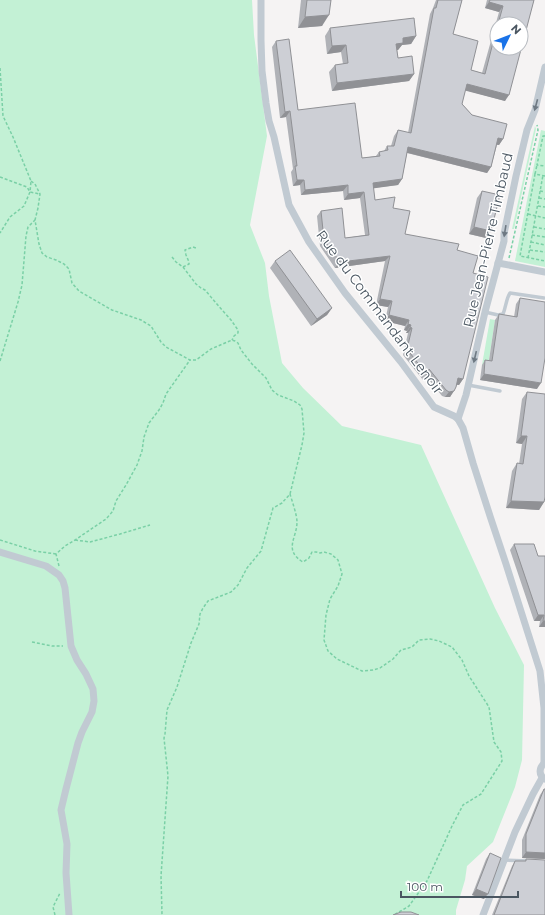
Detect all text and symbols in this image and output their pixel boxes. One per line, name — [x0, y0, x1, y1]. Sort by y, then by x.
north arrow — [489, 16, 529, 56]
text: N — [508, 21, 524, 37]
one-way arrow — [532, 99, 538, 111]
street label: Rue Jean-Pierre Timbaud — [459, 151, 517, 329]
one-way arrow — [502, 225, 508, 237]
street label: Rue du Commandant Lenoir — [312, 226, 448, 398]
one-way arrow — [471, 351, 477, 364]
scale bar — [401, 873, 518, 899]
text: 100 m — [407, 879, 443, 894]

